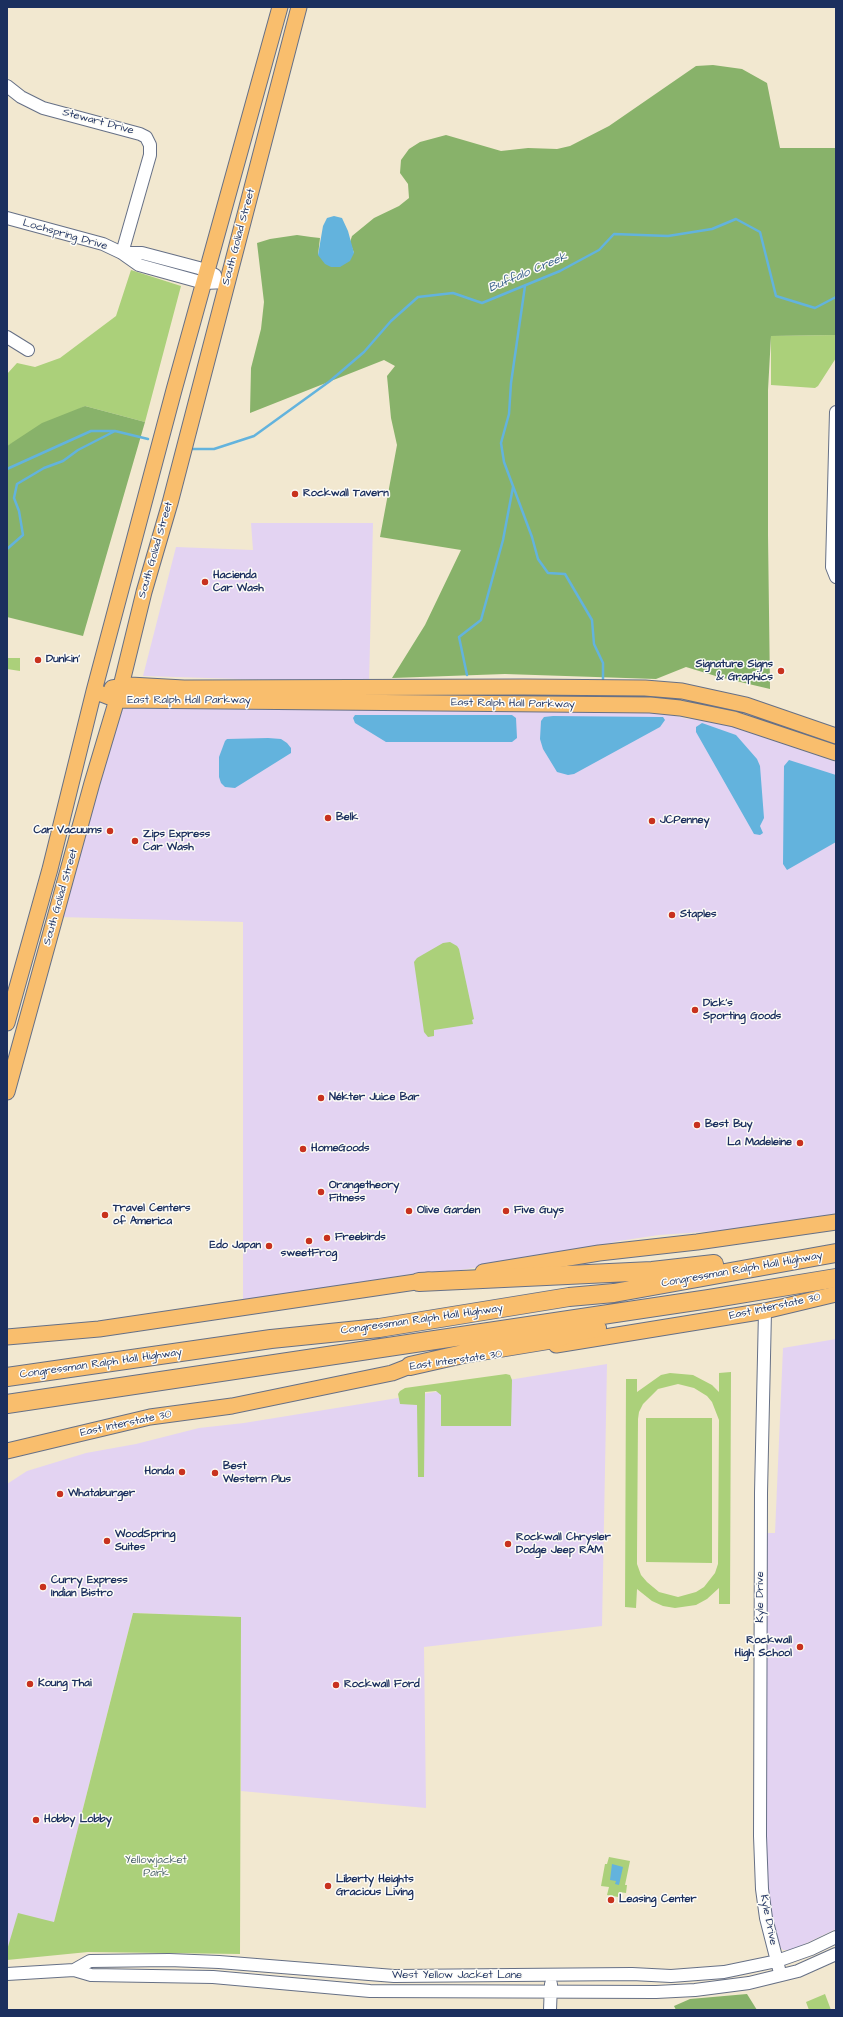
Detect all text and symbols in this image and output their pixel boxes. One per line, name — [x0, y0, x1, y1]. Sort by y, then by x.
street label: Stewart Drive — [61, 106, 135, 138]
street label: South Goliad Street — [220, 187, 258, 287]
street label: Lochspring Drive — [21, 217, 109, 253]
water label: Buffalo Creek — [487, 250, 569, 296]
place label: Rockwall Tavern — [303, 487, 389, 501]
marker: Rockwall Tavern — [290, 489, 300, 499]
street label: South Goliad Street — [136, 500, 176, 600]
place label: Hacienda Car Wash — [213, 569, 264, 595]
marker: Hacienda Car Wash — [200, 577, 210, 587]
place label: Dunkin' — [46, 653, 80, 667]
marker: Dunkin' — [33, 655, 43, 665]
place label: Signature Signs & Graphics — [696, 658, 773, 684]
marker: Signature Signs & Graphics — [776, 666, 786, 676]
street label: East Ralph Hall Parkway — [127, 694, 251, 708]
street label: East Ralph Hall Parkway — [451, 696, 575, 712]
place label: Belk — [336, 811, 358, 825]
marker: Belk — [323, 813, 333, 823]
place label: JCPenney — [660, 814, 710, 828]
marker: JCPenney — [647, 816, 657, 826]
place label: Car Vacuums — [33, 824, 102, 838]
marker: Car Vacuums — [105, 826, 115, 836]
place label: Zips Express Car Wash — [143, 828, 210, 854]
marker: Zips Express Car Wash — [130, 836, 140, 846]
street label: South Goliad Street — [41, 847, 81, 947]
place label: Staples — [680, 908, 716, 922]
marker: Staples — [667, 910, 677, 920]
place label: Dick's Sporting Goods — [703, 997, 781, 1023]
marker: Dick's Sporting Goods — [690, 1005, 700, 1015]
place label: Nékter Juice Bar — [329, 1091, 419, 1105]
marker: Nékter Juice Bar — [316, 1093, 326, 1103]
place label: Best Buy — [705, 1118, 753, 1132]
marker: Best Buy — [692, 1120, 702, 1130]
place label: La Madeleine — [727, 1136, 792, 1150]
marker: La Madeleine — [795, 1138, 805, 1148]
place label: HomeGoods — [311, 1142, 370, 1156]
marker: HomeGoods — [298, 1144, 308, 1154]
place label: Orangetheory Fitness — [329, 1179, 399, 1205]
marker: Orangetheory Fitness — [316, 1187, 326, 1197]
place label: Travel Centers of America — [113, 1202, 191, 1228]
place label: Olive Garden — [417, 1204, 480, 1218]
place label: Five Guys — [514, 1204, 564, 1218]
marker: Olive Garden — [404, 1206, 414, 1216]
marker: Five Guys — [501, 1206, 511, 1216]
marker: Travel Centers of America — [100, 1210, 110, 1220]
place label: Freebirds — [335, 1231, 386, 1245]
marker: Freebirds — [322, 1233, 332, 1243]
marker: sweetFrog — [304, 1236, 314, 1246]
place label: Edo Japan — [210, 1239, 261, 1253]
marker: Edo Japan — [264, 1241, 274, 1251]
place label: sweetFrog — [281, 1247, 337, 1261]
street label: Congressman Ralph Hall Highway — [660, 1249, 824, 1291]
street label: East Interstate 30 — [728, 1291, 822, 1323]
street label: Congressman Ralph Hall Highway — [340, 1302, 504, 1338]
street label: Congressman Ralph Hall Highway — [19, 1346, 183, 1382]
street label: East Interstate 30 — [409, 1348, 503, 1374]
street label: East Interstate 30 — [79, 1408, 173, 1440]
place label: Best Western Plus — [223, 1460, 291, 1486]
place label: Honda — [144, 1465, 174, 1479]
marker: Honda — [177, 1467, 187, 1477]
marker: Best Western Plus — [210, 1468, 220, 1478]
place label: Whataburger — [68, 1487, 135, 1501]
marker: Whataburger — [55, 1489, 65, 1499]
place label: WoodSpring Suites — [115, 1528, 175, 1554]
place label: Rockwall Chrysler Dodge Jeep RAM — [516, 1531, 611, 1557]
marker: WoodSpring Suites — [102, 1536, 112, 1546]
marker: Rockwall Chrysler Dodge Jeep RAM — [503, 1539, 513, 1549]
street label: Kyle Drive — [754, 1571, 768, 1623]
place label: Curry Express Indian Bistro — [51, 1574, 128, 1600]
marker: Curry Express Indian Bistro — [38, 1582, 48, 1592]
place label: Rockwall High School — [735, 1634, 792, 1660]
marker: Rockwall High School — [795, 1642, 805, 1652]
place label: Koung Thai — [38, 1677, 92, 1691]
place label: Rockwall Ford — [344, 1678, 420, 1692]
marker: Koung Thai — [25, 1679, 35, 1689]
marker: Rockwall Ford — [331, 1680, 341, 1690]
place label: Hobby Lobby — [44, 1813, 112, 1827]
marker: Hobby Lobby — [31, 1815, 41, 1825]
park label: Yellowjacket Park — [125, 1854, 187, 1880]
place label: Liberty Heights Gracious Living — [336, 1873, 414, 1899]
marker: Liberty Heights Gracious Living — [323, 1881, 333, 1891]
place label: Leasing Center — [619, 1893, 697, 1907]
street label: Kyle Drive — [757, 1894, 779, 1946]
marker: Leasing Center — [606, 1895, 616, 1905]
street label: West Yellow Jacket Lane — [392, 1969, 522, 1983]

